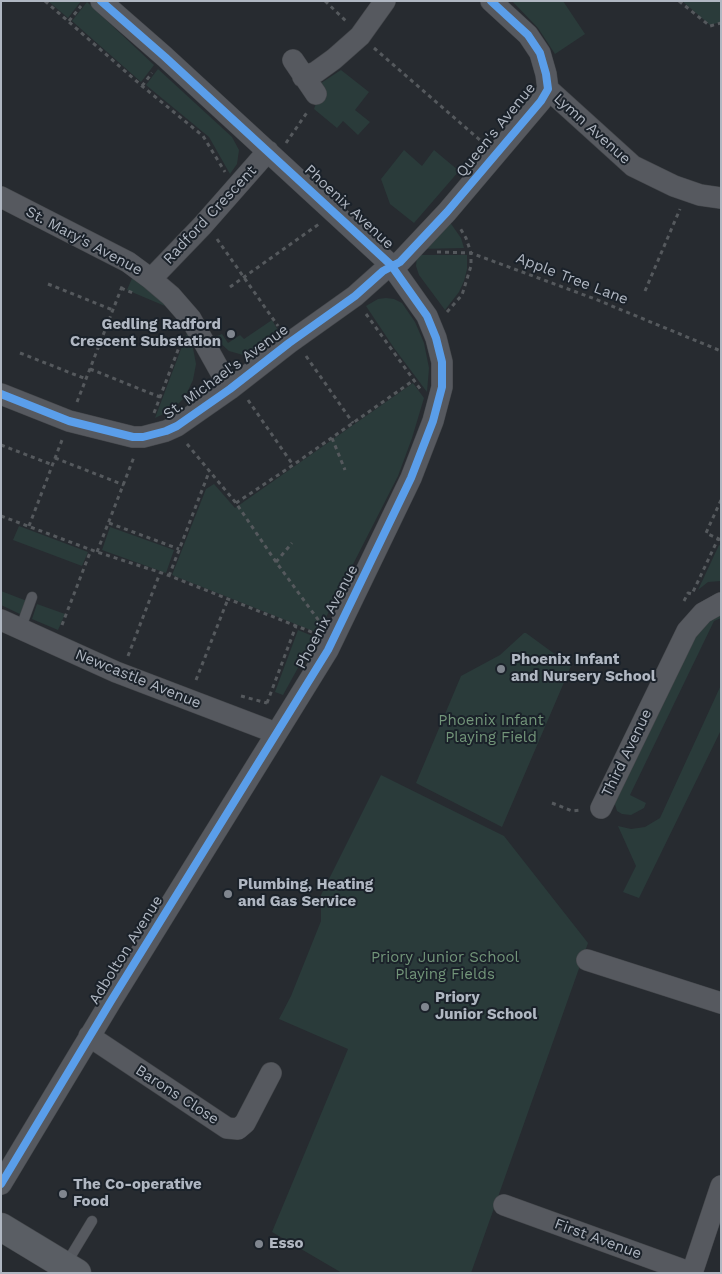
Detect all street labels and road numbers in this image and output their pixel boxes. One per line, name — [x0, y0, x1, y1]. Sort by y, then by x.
street label: Queen's Avenue — [452, 79, 540, 181]
street label: Lymn Avenue — [550, 90, 634, 168]
street label: Phoenix Avenue — [301, 161, 397, 253]
street label: Radford Crescent — [160, 162, 260, 268]
street label: St. Mary's Avenue — [23, 203, 145, 279]
street label: Apple Tree Lane — [513, 249, 631, 309]
street label: St. Michael's Avenue — [160, 321, 292, 423]
street label: Phoenix Avenue — [292, 562, 362, 672]
street label: Newcastle Avenue — [72, 646, 204, 712]
street label: Third Avenue — [598, 706, 656, 800]
street label: Adbolton Avenue — [85, 892, 167, 1008]
street label: Barons Close — [132, 1061, 222, 1129]
street label: First Avenue — [552, 1215, 644, 1263]

